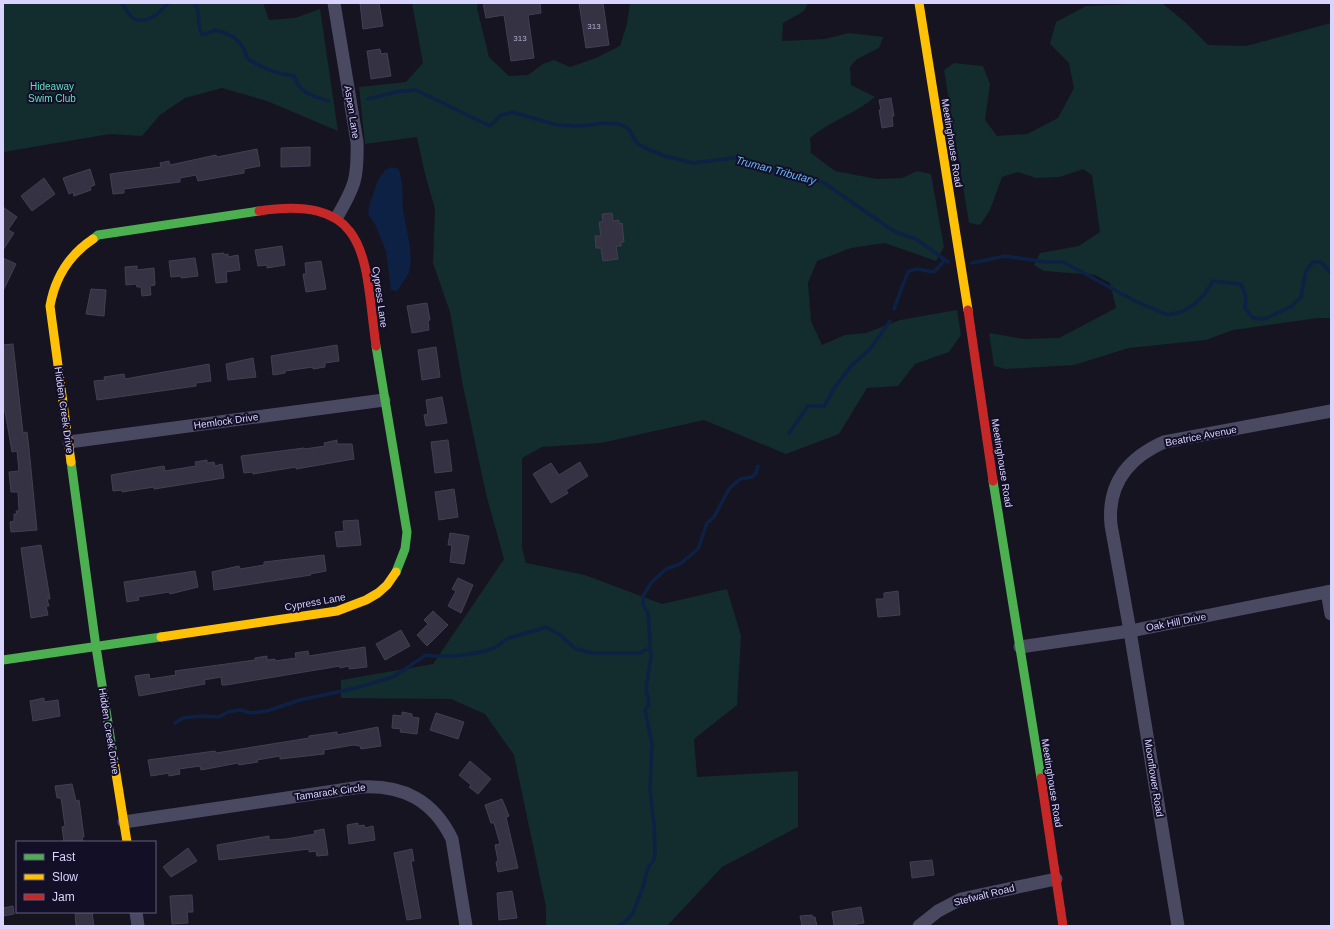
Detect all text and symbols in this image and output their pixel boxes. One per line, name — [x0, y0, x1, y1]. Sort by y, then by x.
house number: 313 — [587, 22, 601, 31]
house number: 313 — [513, 34, 527, 43]
park label: Hideaway Swim Club — [28, 81, 76, 104]
street label: Aspen Lane — [342, 85, 362, 140]
street label: Meetinghouse Road — [940, 98, 964, 188]
water label: Truman Tributary — [734, 153, 819, 187]
street label: Cypress Lane — [370, 266, 390, 329]
street label: Hidden Creek Drive — [52, 366, 76, 454]
street label: Hemlock Drive — [193, 411, 259, 431]
street label: Meetinghouse Road — [990, 418, 1014, 508]
street label: Beatrice Avenue — [1164, 424, 1238, 448]
street label: Cypress Lane — [284, 591, 347, 613]
street label: Oak Hill Drive — [1145, 611, 1207, 633]
street label: Hidden Creek Drive — [97, 687, 121, 775]
street label: Meetinghouse Road — [1040, 738, 1064, 828]
street label: Moonflower Road — [1142, 738, 1166, 818]
street label: Tamarack Circle — [294, 782, 367, 802]
legend — [16, 841, 156, 913]
text: Fast — [52, 850, 76, 864]
text: Slow — [52, 870, 78, 884]
street label: Stefwalt Road — [952, 882, 1016, 908]
text: Jam — [52, 890, 75, 904]

